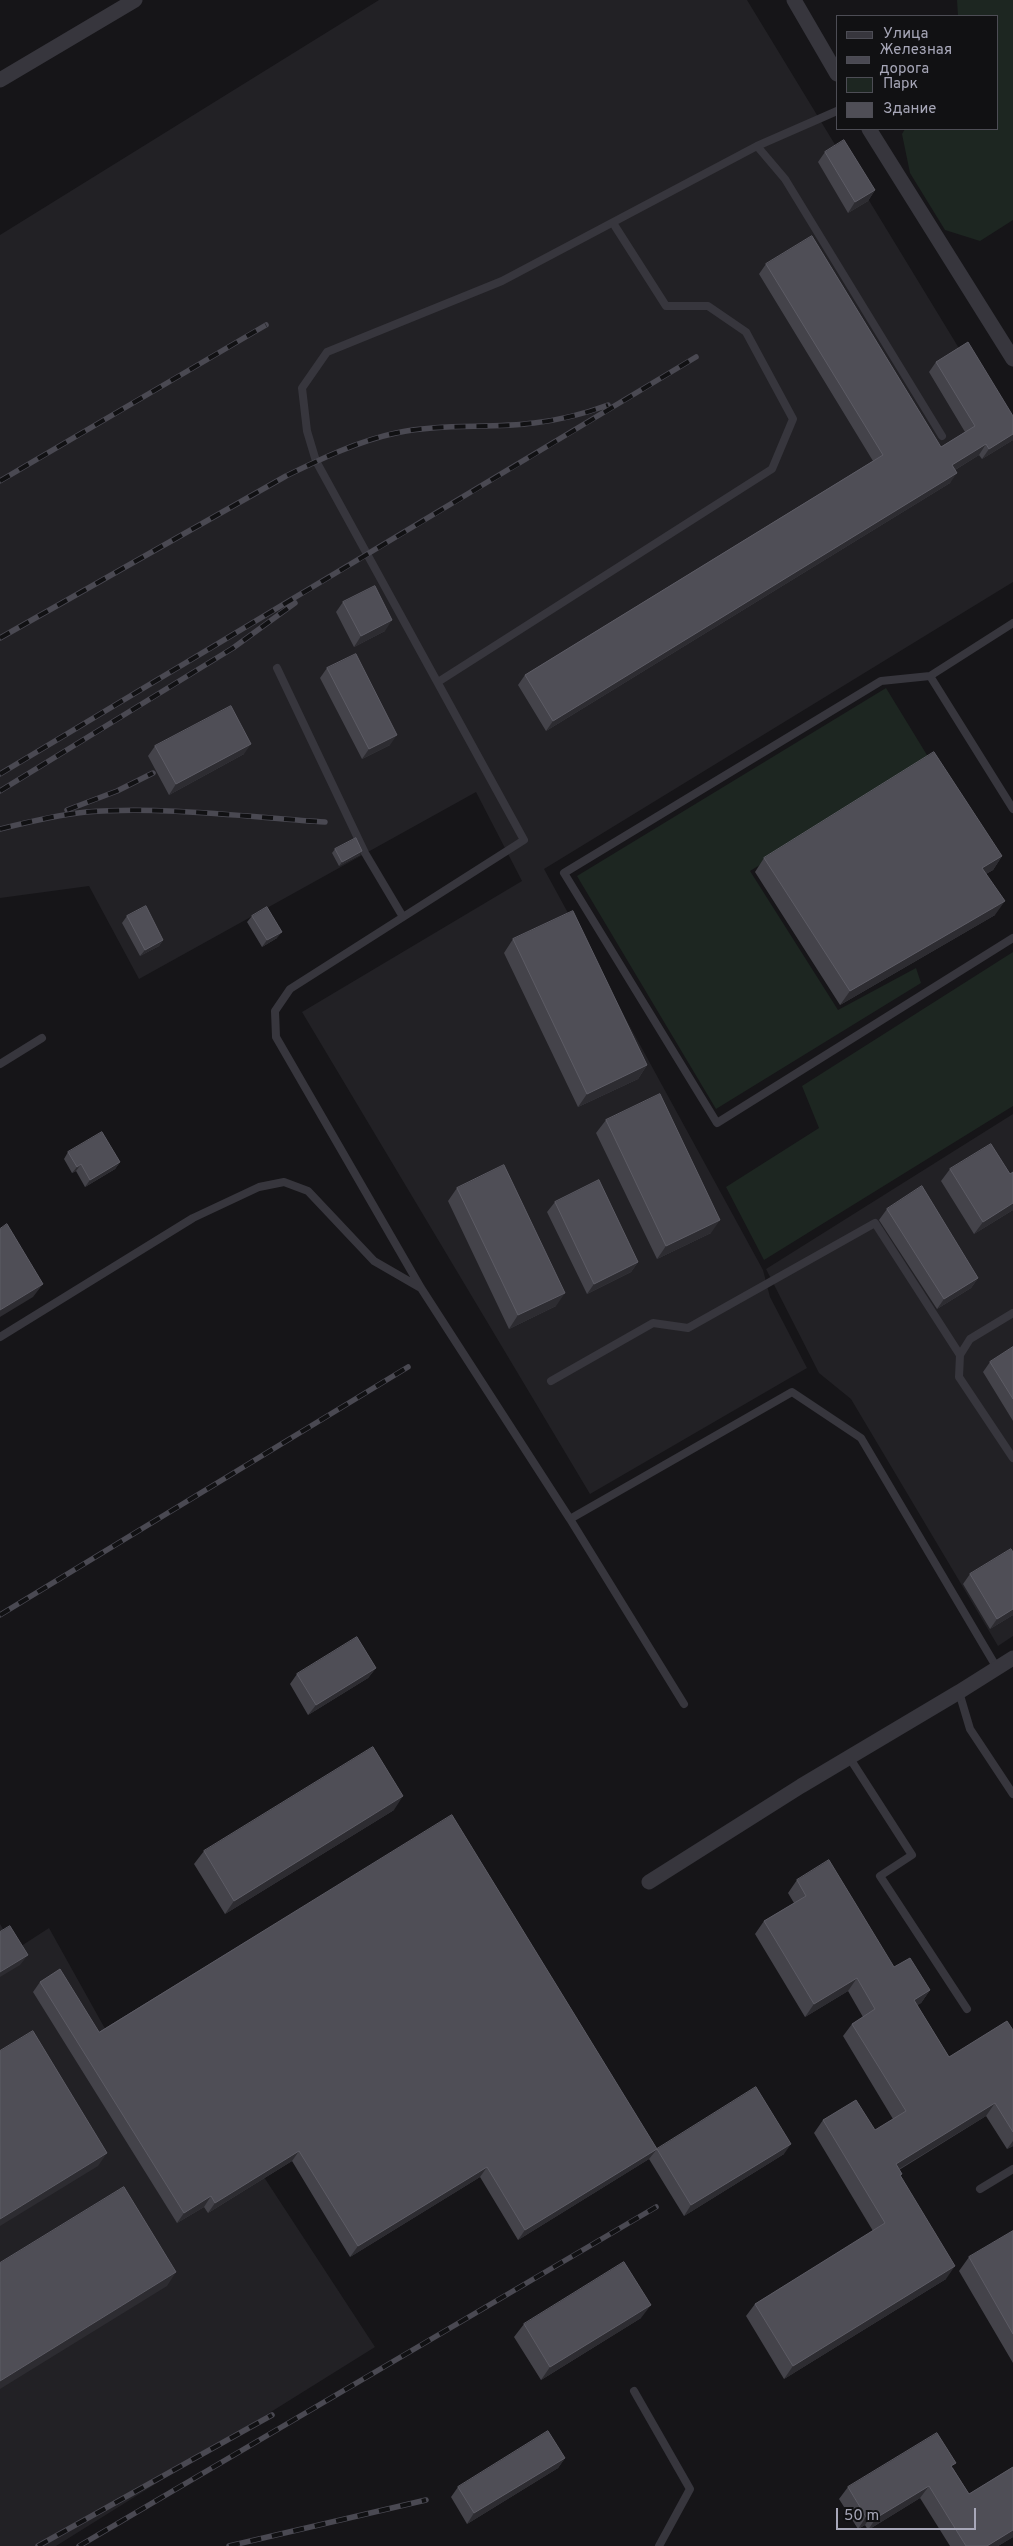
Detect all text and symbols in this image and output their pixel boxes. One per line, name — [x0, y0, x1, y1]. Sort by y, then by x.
legend — [836, 15, 998, 130]
text: Улица — [883, 25, 928, 44]
text: Железная дорога — [880, 41, 952, 79]
text: Парк — [883, 75, 918, 94]
text: Здание — [883, 100, 936, 119]
scale bar — [838, 2498, 978, 2530]
text: 50 m — [844, 2507, 879, 2526]

